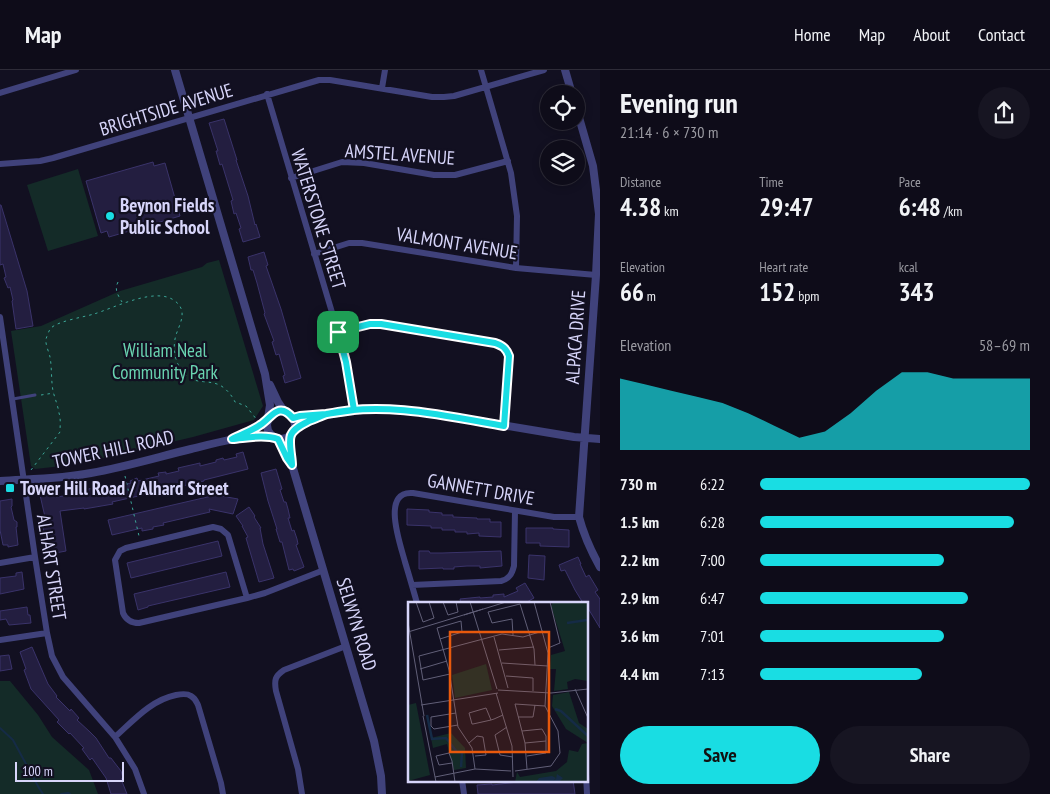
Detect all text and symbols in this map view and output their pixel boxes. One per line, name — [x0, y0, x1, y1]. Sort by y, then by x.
text: Map — [25, 19, 62, 50]
text: Home — [794, 23, 831, 46]
text: Map — [859, 23, 885, 46]
text: About — [913, 23, 950, 46]
text: Contact — [978, 23, 1025, 46]
street label: BRIGHTSIDE AVENUE — [96, 77, 236, 141]
text: Evening run — [620, 84, 738, 121]
map controls — [540, 85, 585, 185]
button: locate — [540, 85, 585, 130]
button: share — [978, 87, 1030, 139]
text: 21:14 · 6 × 730 m — [620, 122, 718, 142]
street label: AMSTEL AVENUE — [344, 138, 456, 170]
button: layers — [540, 140, 585, 185]
street label: WATERSTONE STREET — [286, 146, 352, 292]
text: Distance — [620, 173, 661, 191]
text: Time — [759, 173, 784, 191]
text: Pace — [899, 173, 921, 191]
text: 4.38 — [620, 191, 661, 223]
text: 29:47 — [759, 191, 813, 223]
text: 6:48 — [899, 191, 941, 223]
place label: Beynon Fields Public School — [120, 193, 215, 239]
text: km — [661, 202, 679, 220]
text: /km — [941, 202, 962, 220]
marker: Beynon Fields Public School — [104, 210, 116, 222]
street label: VALMONT AVENUE — [394, 221, 519, 264]
text: Elevation — [620, 258, 665, 276]
text: Heart rate — [759, 258, 808, 276]
text: kcal — [899, 258, 918, 276]
text: 66 — [620, 276, 644, 308]
text: 152 — [759, 276, 795, 308]
text: 343 — [899, 276, 935, 308]
text: m — [644, 287, 656, 305]
text: bpm — [795, 287, 819, 305]
street label: ALPACA DRIVE — [560, 289, 590, 385]
pin — [317, 311, 359, 353]
icon: arrive — [324, 318, 352, 346]
text: Elevation — [620, 335, 671, 355]
text: 58–69 m — [979, 335, 1030, 355]
park label: William Neal Community Park — [112, 338, 219, 384]
street label: TOWER HILL ROAD — [50, 424, 176, 474]
street label: GANNETT DRIVE — [426, 468, 536, 510]
text: 730 m — [620, 474, 657, 494]
text: 6:22 — [700, 474, 725, 494]
place label: Tower Hill Road / Alhard Street — [20, 476, 229, 500]
marker: Tower Hill Road / Alhard Street — [4, 482, 16, 494]
street label: ALHART STREET — [32, 512, 72, 622]
text: 1.5 km — [620, 512, 659, 532]
text: 6:28 — [700, 512, 725, 532]
text: 2.2 km — [620, 550, 659, 570]
text: 7:00 — [700, 550, 725, 570]
street label: SELWYN ROAD — [331, 575, 383, 673]
text: 2.9 km — [620, 588, 659, 608]
text: 6:47 — [700, 588, 725, 608]
inset map — [408, 602, 588, 782]
text: 3.6 km — [620, 626, 659, 646]
text: 7:01 — [700, 626, 725, 646]
text: 4.4 km — [620, 664, 659, 684]
text: 7:13 — [700, 664, 725, 684]
button: Save — [620, 726, 820, 784]
button: Share — [830, 726, 1030, 784]
scale bar — [15, 759, 124, 782]
text: 100 m — [22, 762, 53, 780]

